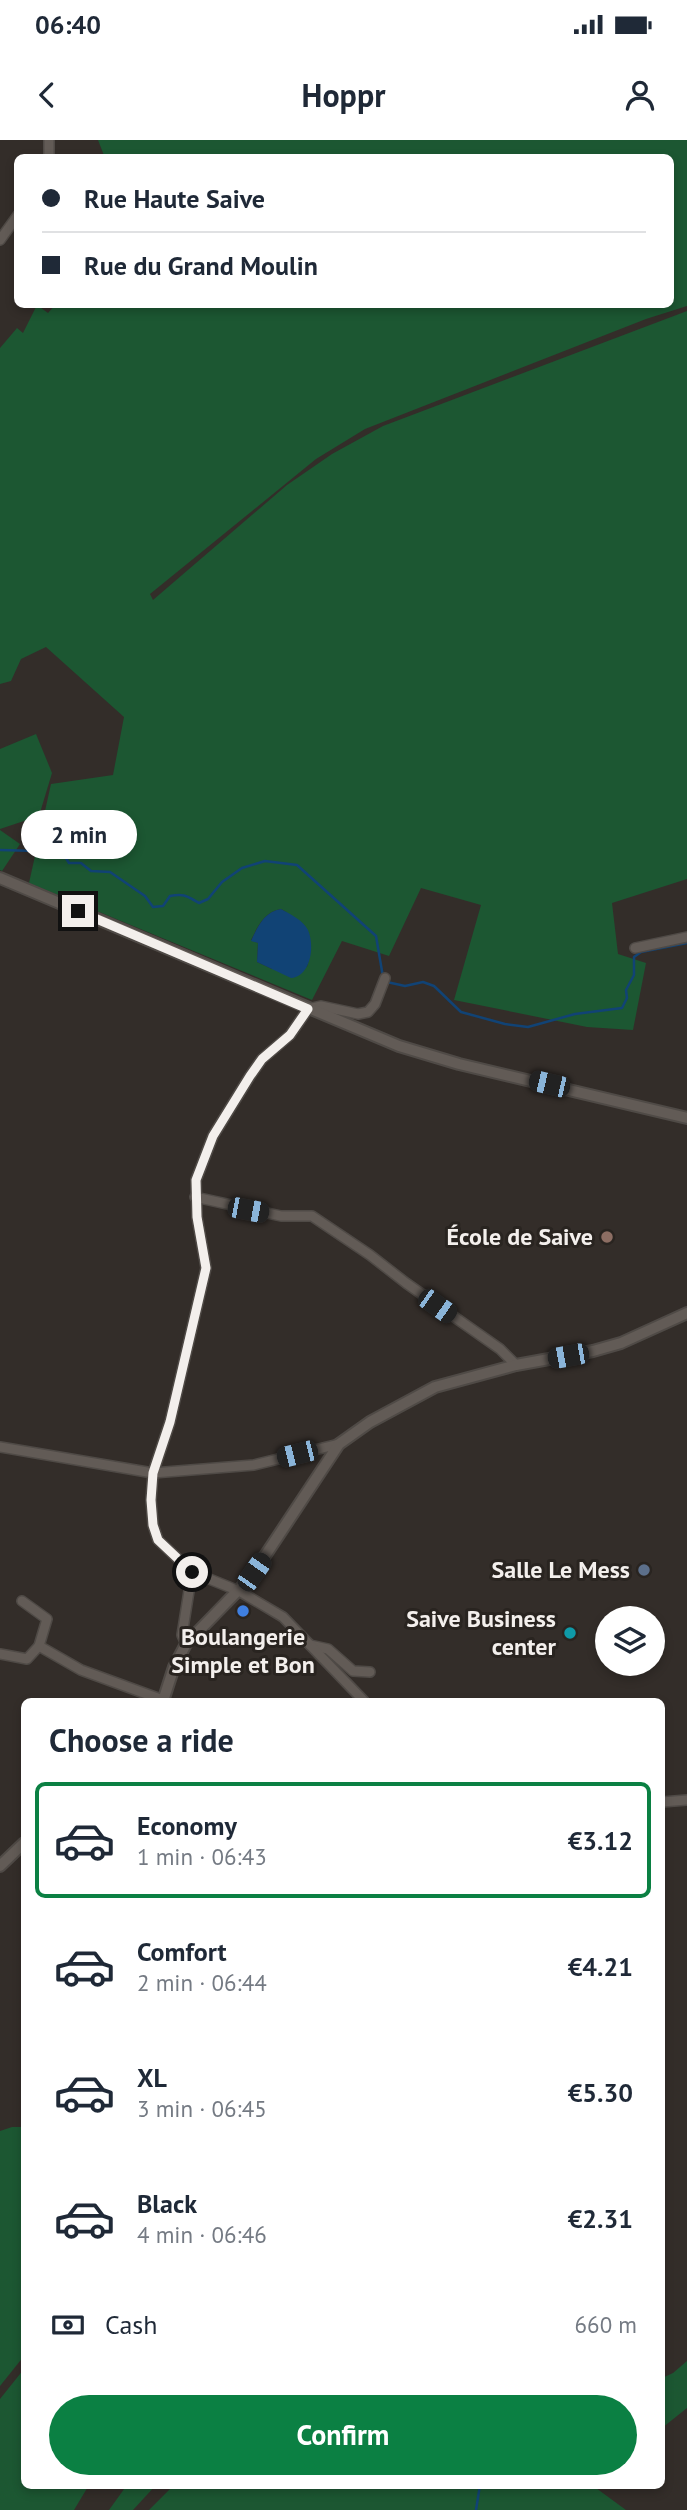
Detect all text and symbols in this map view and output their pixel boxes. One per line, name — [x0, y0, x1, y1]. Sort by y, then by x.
text: 06:40 — [35, 8, 101, 41]
text: Hoppr — [302, 74, 385, 116]
icon: back — [28, 76, 66, 114]
icon: person — [621, 76, 659, 114]
text: Rue Haute Saive — [84, 182, 265, 215]
text: Rue du Grand Moulin — [84, 249, 318, 282]
callout: 2 min — [20, 810, 136, 858]
text: 2 min — [51, 820, 107, 849]
route end — [62, 895, 94, 927]
car — [527, 1069, 572, 1099]
car — [226, 1196, 271, 1224]
place label: École de Saive — [447, 1221, 593, 1252]
marker: École de Saive — [599, 1229, 615, 1245]
car — [414, 1285, 461, 1327]
car — [546, 1342, 591, 1370]
car — [275, 1439, 320, 1469]
car — [234, 1549, 275, 1595]
place label: Salle Le Mess — [492, 1554, 630, 1585]
route start — [176, 1556, 208, 1588]
marker: Salle Le Mess — [636, 1562, 652, 1578]
marker: Boulangerie Simple et Bon — [235, 1603, 251, 1619]
place label: Saive Business center — [406, 1603, 557, 1662]
map controls — [595, 1606, 665, 1676]
button: layers — [595, 1606, 665, 1676]
place label: Boulangerie Simple et Bon — [171, 1621, 315, 1680]
marker: Saive Business center — [562, 1625, 578, 1641]
text: Choose a ride — [49, 1719, 234, 1761]
icon: car — [53, 1809, 116, 1872]
text: Economy — [137, 1809, 237, 1842]
text: €3.12 — [568, 1824, 633, 1857]
text: 1 min · 06:43 — [137, 1842, 267, 1871]
icon: car — [53, 1935, 116, 1998]
text: Comfort — [137, 1935, 227, 1968]
text: €4.21 — [568, 1950, 633, 1983]
text: 2 min · 06:44 — [137, 1968, 267, 1997]
icon: car — [53, 2061, 116, 2124]
text: XL — [137, 2061, 167, 2094]
text: €5.30 — [568, 2076, 633, 2109]
text: 3 min · 06:45 — [137, 2094, 267, 2123]
icon: car — [53, 2187, 116, 2250]
text: Black — [137, 2187, 197, 2220]
text: €2.31 — [568, 2202, 633, 2235]
text: 4 min · 06:46 — [137, 2220, 267, 2249]
icon: cash — [49, 2306, 87, 2344]
text: Cash — [105, 2308, 157, 2341]
text: 660 m — [575, 2310, 637, 2339]
button: Confirm — [49, 2395, 637, 2475]

